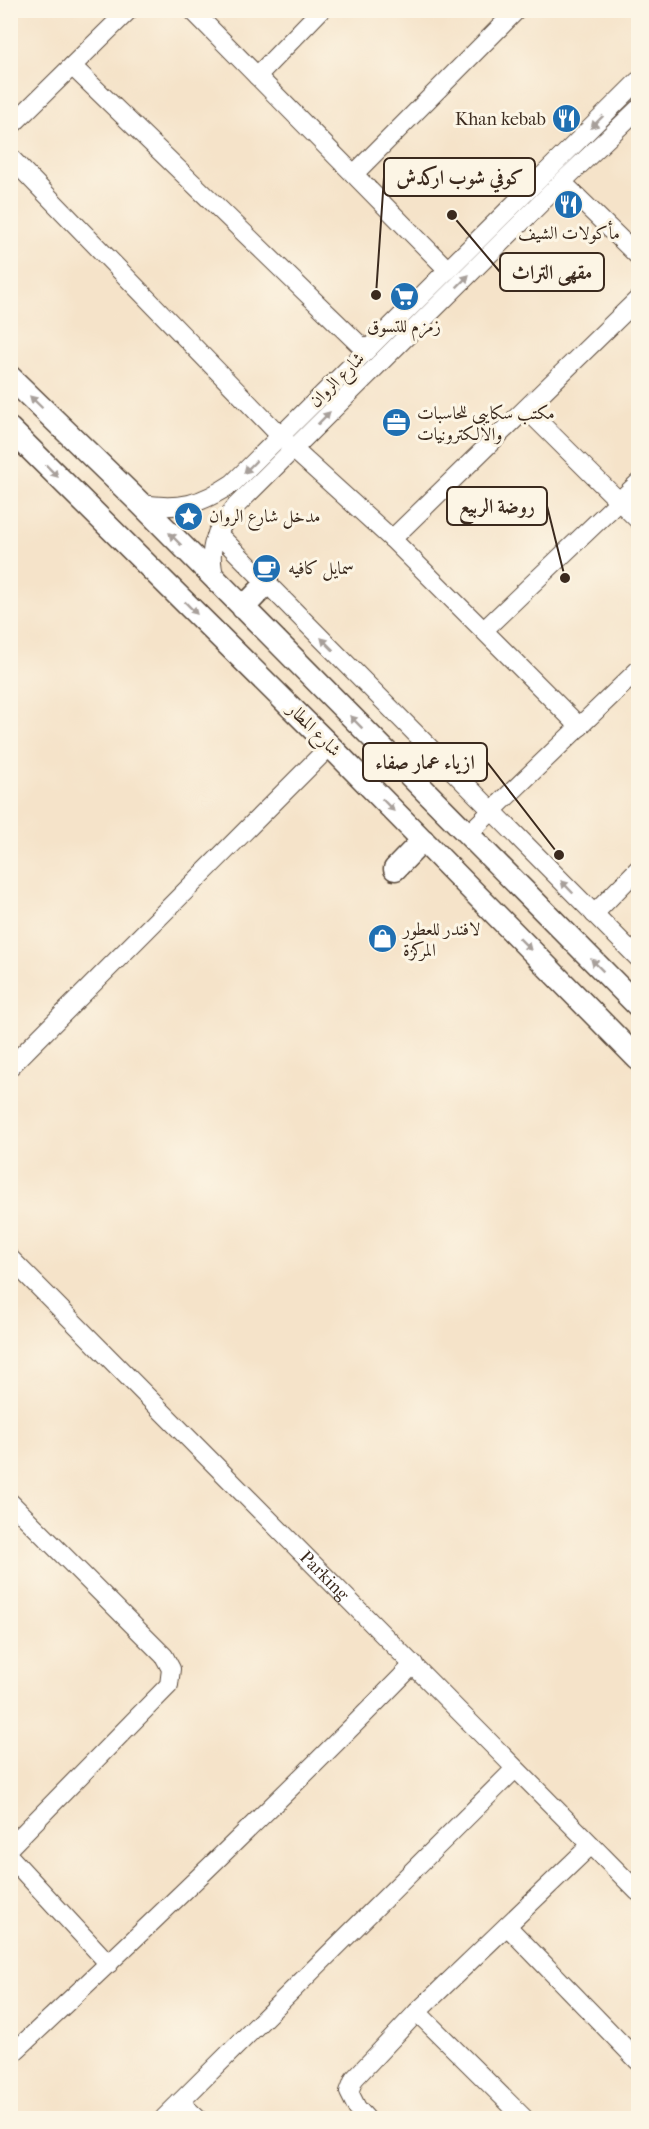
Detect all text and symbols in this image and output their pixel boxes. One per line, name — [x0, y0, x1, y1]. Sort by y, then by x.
restaurant icon: Khan kebab — [551, 103, 583, 135]
place label: Khan kebab — [455, 109, 546, 130]
one-way arrow — [590, 115, 604, 129]
callout: كوفي شوب اركدش — [384, 158, 535, 196]
text: كوفي شوب اركدش — [396, 165, 524, 193]
restaurant icon: مأكولات الشيف — [553, 188, 585, 220]
place label: مأكولات الشيف — [518, 220, 620, 244]
callout: مقهى التراث — [500, 253, 604, 291]
text: مقهى التراث — [512, 261, 592, 286]
one-way arrow — [455, 274, 469, 288]
supermarket icon: زمزم للتسوق — [388, 281, 420, 313]
place label: زمزم للتسوق — [367, 316, 441, 342]
street label: شارع الروان — [305, 348, 372, 415]
one-way arrow — [28, 395, 43, 409]
place label: مكتب سكايبي للحاسبات والالكترونيات — [417, 403, 555, 445]
office icon: مكتب سكايبي للحاسبات والالكترونيات — [380, 407, 412, 439]
one-way arrow — [317, 412, 331, 426]
one-way arrow — [243, 459, 257, 473]
one-way arrow — [45, 463, 59, 477]
callout: روضة الربيع — [447, 487, 547, 525]
text: روضة الربيع — [459, 495, 535, 525]
place icon: مدخل شارع الروان — [172, 500, 204, 532]
place label: مدخل شارع الروان — [209, 506, 320, 531]
one-way arrow — [168, 532, 182, 546]
cafe icon: سمايل كافيه — [251, 552, 283, 584]
place label: سمايل كافيه — [288, 558, 354, 581]
one-way arrow — [183, 600, 197, 614]
one-way arrow — [320, 637, 334, 651]
street label: شارع المطار — [279, 698, 345, 764]
one-way arrow — [350, 715, 364, 729]
callout: ازياء عمار صفاء — [363, 743, 487, 781]
text: ازياء عمار صفاء — [375, 751, 475, 775]
one-way arrow — [381, 797, 395, 812]
one-way arrow — [561, 881, 575, 895]
place label: لافندر للعطور المركزة — [401, 919, 481, 962]
shop icon: لافندر للعطور المركزة — [366, 923, 398, 955]
one-way arrow — [518, 936, 532, 951]
one-way arrow — [591, 958, 605, 972]
street label: Parking — [296, 1546, 354, 1605]

